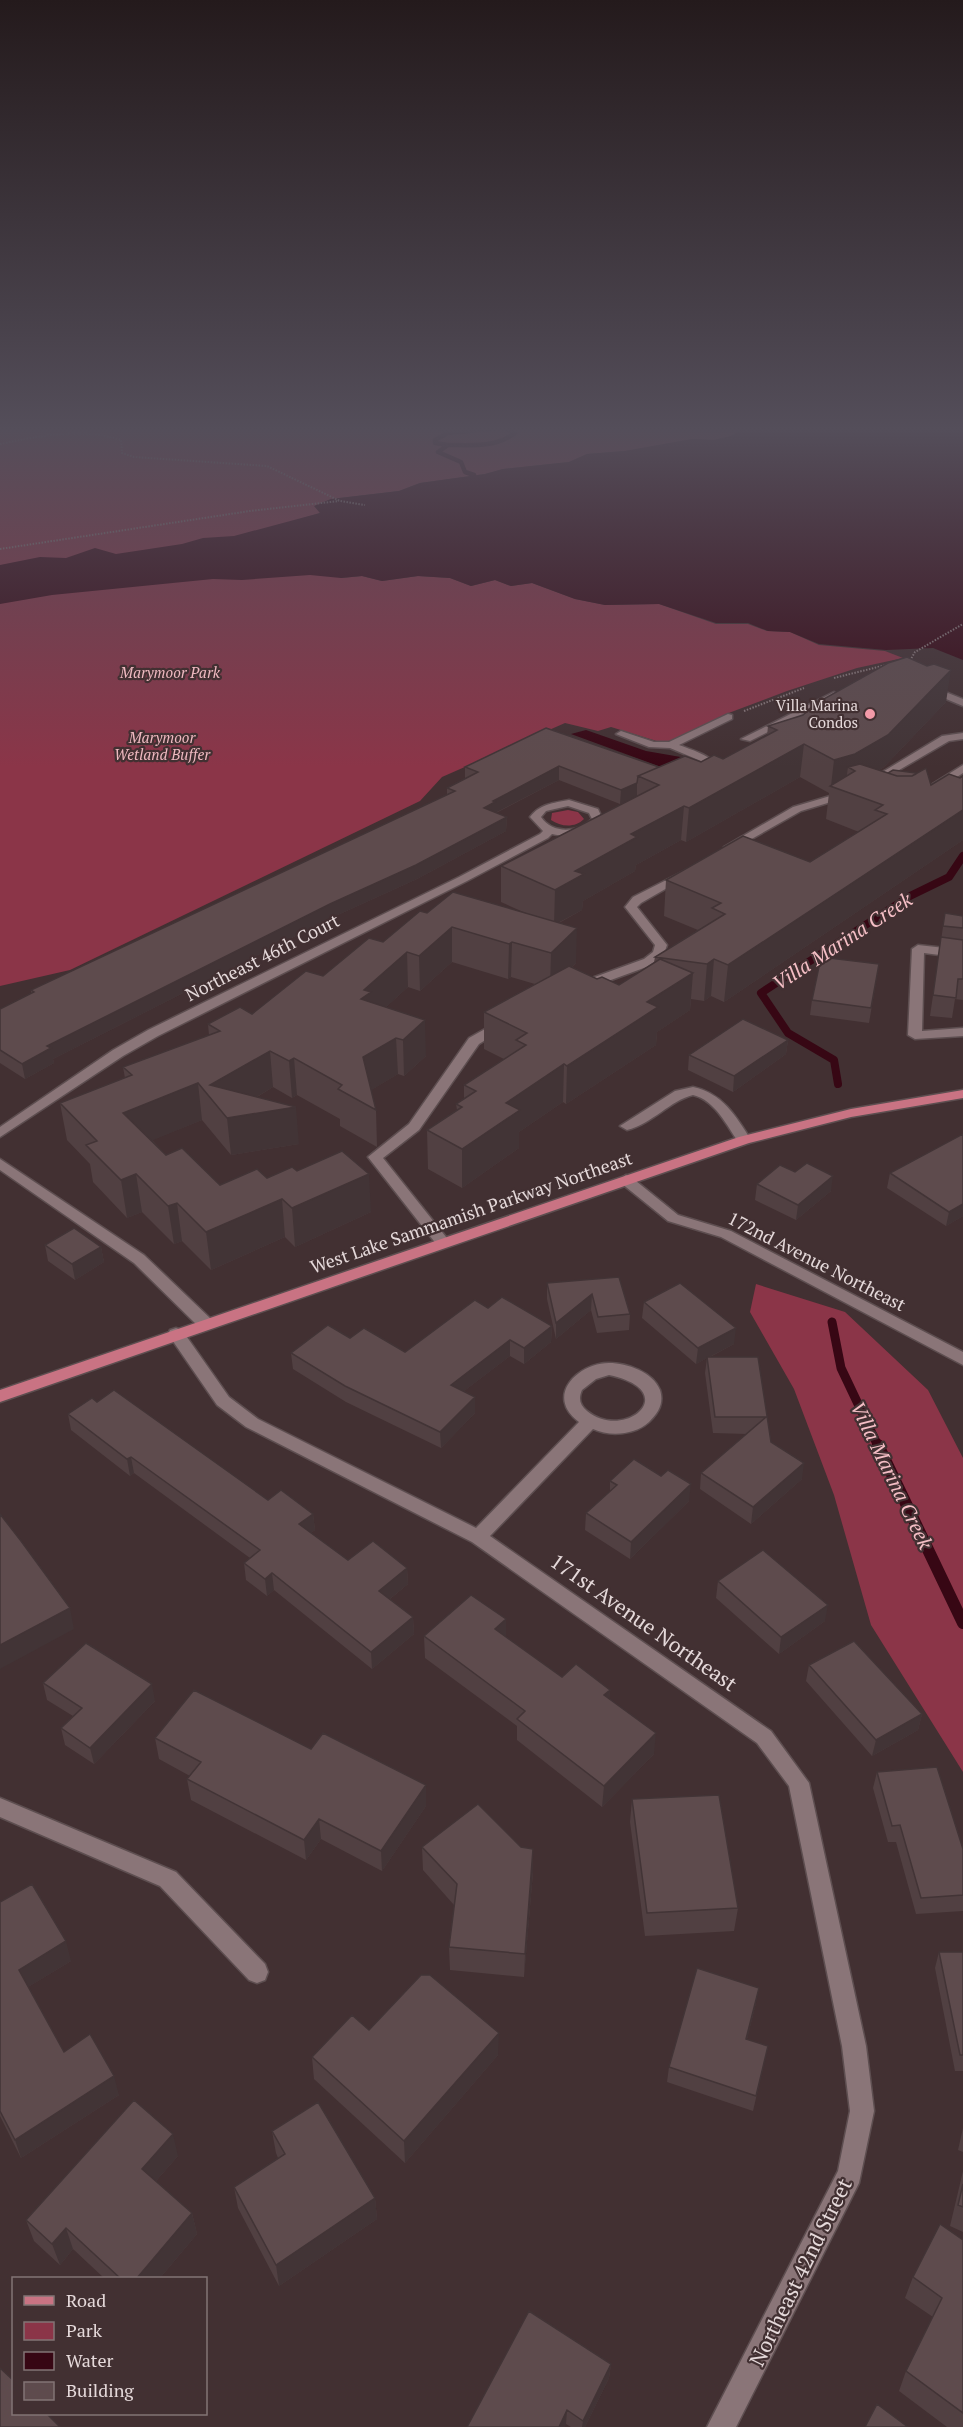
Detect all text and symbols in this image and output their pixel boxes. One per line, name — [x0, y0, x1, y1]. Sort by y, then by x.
park label: Marymoor Park — [119, 662, 221, 682]
place label: Villa Marina Condos — [776, 695, 858, 732]
marker: Villa Marina Condos — [863, 707, 877, 721]
park label: Marymoor Wetland Buffer — [114, 727, 211, 764]
water label: Villa Marina Creek — [767, 885, 917, 996]
street label: Northeast 46th Court — [181, 908, 344, 1006]
street label: West Lake Sammamish Parkway Northeast — [307, 1145, 636, 1279]
street label: 172nd Avenue Northeast — [724, 1206, 910, 1316]
water label: Villa Marina Creek — [844, 1396, 940, 1554]
street label: 171st Avenue Northeast — [545, 1547, 743, 1697]
street label: Northeast 42nd Street — [742, 2173, 858, 2371]
legend — [12, 2277, 207, 2415]
text: Road — [66, 2288, 106, 2312]
text: Park — [66, 2318, 103, 2342]
text: Water — [66, 2348, 113, 2372]
text: Building — [66, 2378, 134, 2402]

